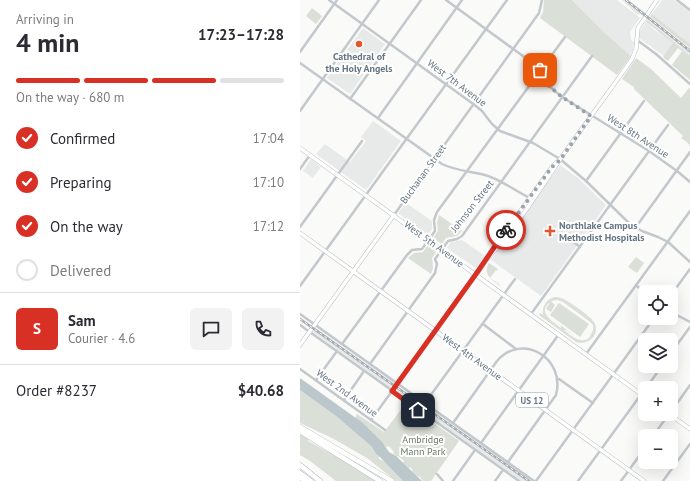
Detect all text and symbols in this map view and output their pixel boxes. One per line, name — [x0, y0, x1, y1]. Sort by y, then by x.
text: Arriving in — [16, 11, 74, 28]
text: 17:23–17:28 — [198, 25, 284, 44]
text: 4 min — [16, 26, 79, 59]
marker: Cathedral of the Holy Angels — [354, 39, 364, 49]
place label: Cathedral of the Holy Angels — [325, 50, 393, 75]
pin — [523, 53, 557, 87]
street label: West 7th Avenue — [425, 56, 489, 110]
icon: bag — [529, 59, 551, 81]
text: On the way · 680 m — [16, 89, 124, 106]
street label: West 8th Avenue — [605, 111, 671, 161]
icon: check — [16, 127, 38, 149]
text: Confirmed — [50, 129, 115, 148]
text: 17:04 — [253, 130, 284, 147]
street label: Buchanan Street — [397, 141, 449, 206]
icon: check — [16, 171, 38, 193]
text: Preparing — [50, 173, 112, 192]
text: 17:10 — [253, 174, 284, 191]
street label: Johnson Street — [447, 177, 497, 235]
courier — [486, 210, 526, 250]
icon: check — [16, 215, 38, 237]
text: On the way — [50, 217, 123, 236]
text: 17:12 — [253, 218, 284, 235]
street label: West 5th Avenue — [401, 218, 467, 270]
icon: bike — [495, 219, 517, 241]
place label: Northlake Campus Methodist Hospitals — [559, 219, 645, 244]
marker: Northlake Campus Methodist Hospitals — [544, 225, 556, 237]
text: Delivered — [50, 261, 111, 280]
map controls — [638, 285, 678, 469]
button: locate — [638, 285, 678, 325]
button: chat — [190, 308, 232, 350]
button: phone — [242, 308, 284, 350]
text: Sam — [68, 311, 95, 330]
text: S — [33, 319, 41, 338]
text: Courier · 4.6 — [68, 330, 135, 347]
street label: West 4th Avenue — [439, 331, 505, 383]
button: layers — [638, 333, 678, 373]
street label: West 2nd Avenue — [314, 366, 380, 420]
text: Order #8237 — [16, 381, 97, 400]
text: $40.68 — [238, 381, 284, 400]
button: + — [638, 381, 678, 421]
pin — [401, 393, 435, 427]
road number: US 12 — [516, 393, 548, 407]
icon: home — [407, 399, 429, 421]
button: − — [638, 429, 678, 469]
park label: Ambridge Mann Park — [401, 433, 446, 458]

